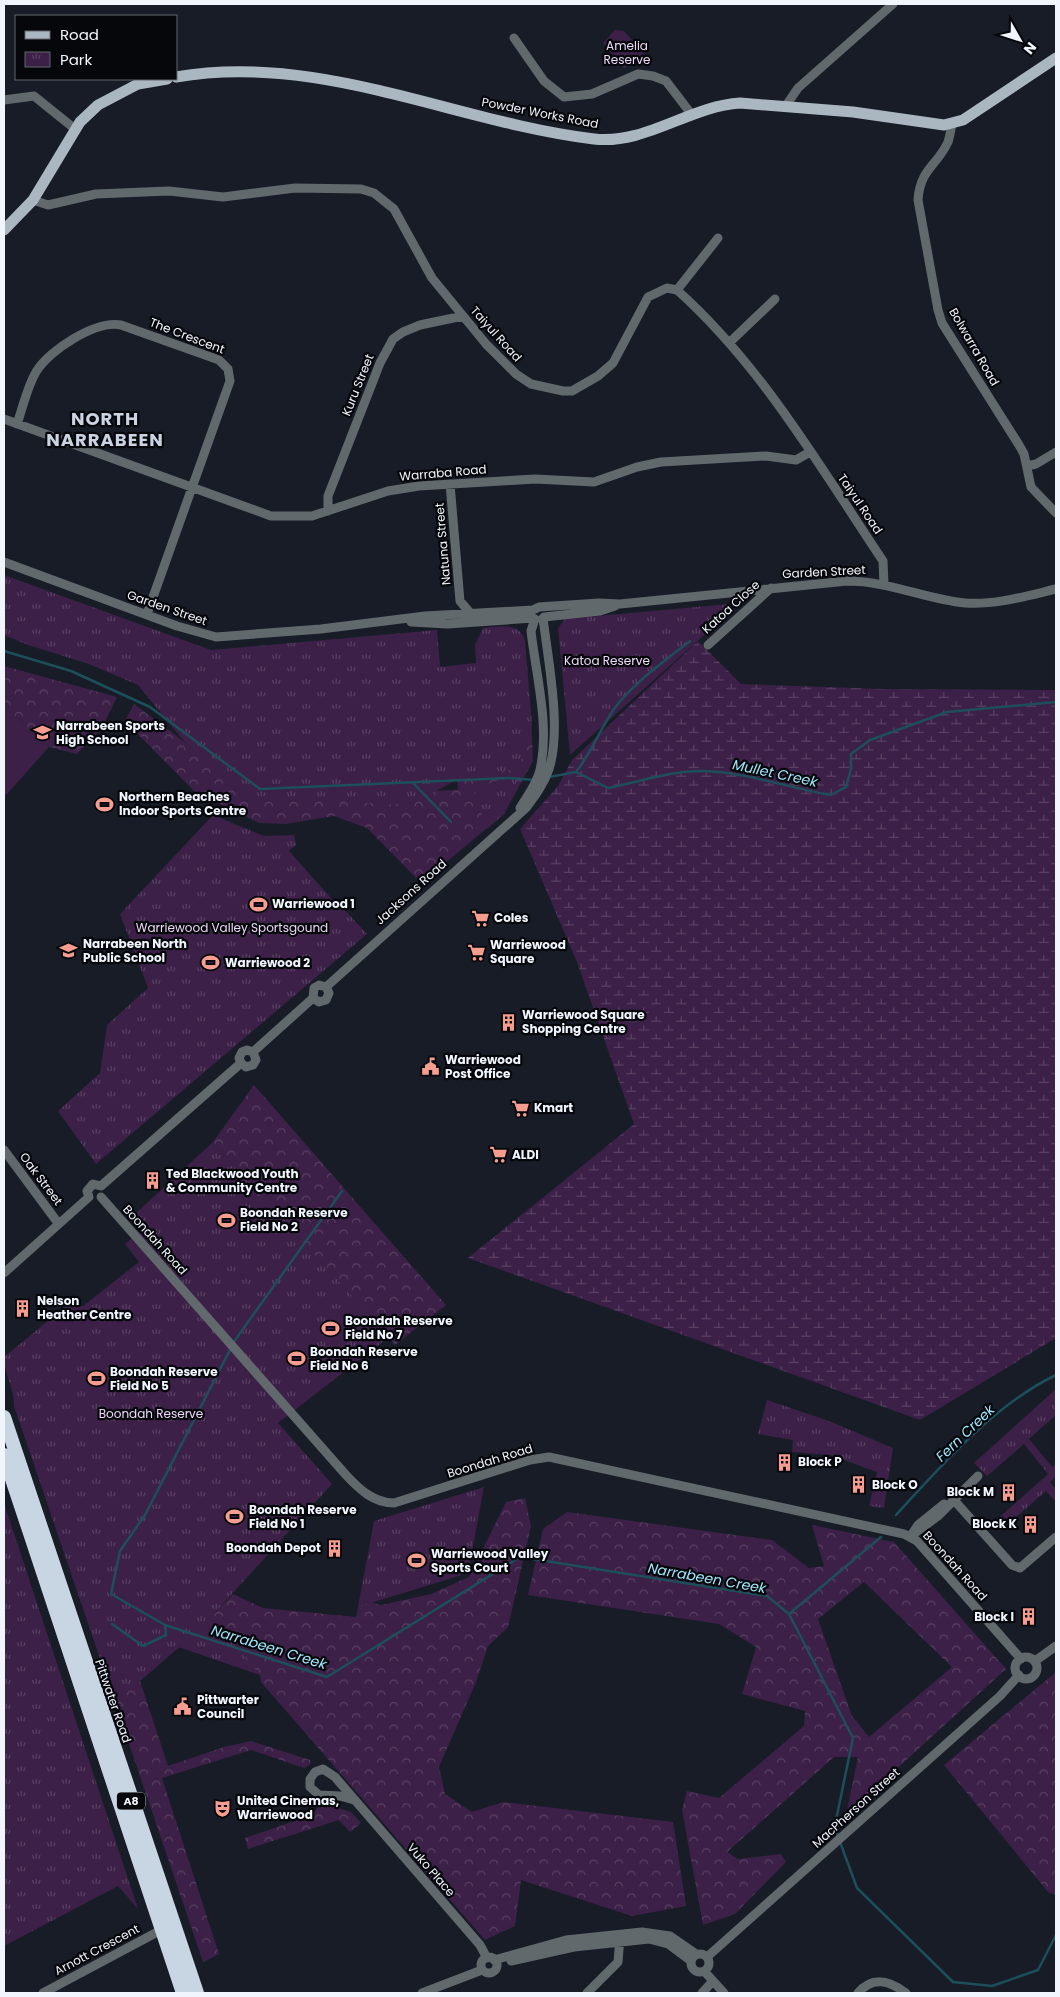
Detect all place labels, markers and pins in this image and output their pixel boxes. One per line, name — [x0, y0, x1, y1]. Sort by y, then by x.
place label: Narrabeen Sports High School — [56, 717, 165, 748]
school or university icon: Narrabeen Sports High School — [32, 723, 52, 743]
place label: Northern Beaches Indoor Sports Centre — [119, 788, 247, 819]
sports icon: Northern Beaches Indoor Sports Centre — [95, 794, 115, 814]
sports icon: Warriewood 1 — [248, 894, 268, 914]
place label: Warriewood 1 — [272, 895, 355, 912]
supermarket icon: Coles — [470, 908, 490, 928]
place label: Coles — [494, 909, 529, 926]
place label: Narrabeen North Public School — [83, 935, 187, 966]
place label: Warriewood Square — [490, 936, 566, 967]
school or university icon: Narrabeen North Public School — [59, 941, 79, 961]
supermarket icon: Warriewood Square — [466, 942, 486, 962]
sports icon: Warriewood 2 — [201, 953, 221, 973]
place label: Warriewood 2 — [225, 954, 310, 971]
place label: Warriewood Square Shopping Centre — [522, 1006, 645, 1037]
building icon: Warriewood Square Shopping Centre — [498, 1012, 518, 1032]
place label: Warriewood Post Office — [445, 1051, 521, 1082]
public building icon: Warriewood Post Office — [421, 1057, 441, 1077]
supermarket icon: Kmart — [510, 1098, 530, 1118]
place label: Kmart — [534, 1099, 573, 1116]
supermarket icon: ALDI — [488, 1145, 508, 1165]
place label: ALDI — [512, 1146, 539, 1163]
place label: Ted Blackwood Youth & Community Centre — [166, 1165, 299, 1196]
building icon: Ted Blackwood Youth & Community Centre — [142, 1171, 162, 1191]
place label: Boondah Reserve Field No 2 — [240, 1204, 348, 1235]
sports icon: Boondah Reserve Field No 2 — [216, 1210, 236, 1230]
place label: Nelson Heather Centre — [37, 1292, 132, 1323]
building icon: Nelson Heather Centre — [13, 1298, 33, 1318]
place label: Boondah Reserve Field No 7 — [345, 1312, 453, 1343]
sports icon: Boondah Reserve Field No 7 — [321, 1318, 341, 1338]
place label: Boondah Reserve Field No 6 — [310, 1343, 418, 1374]
sports icon: Boondah Reserve Field No 6 — [286, 1349, 306, 1369]
place label: Boondah Reserve Field No 5 — [110, 1363, 218, 1394]
sports icon: Boondah Reserve Field No 5 — [86, 1369, 106, 1389]
building icon: Block P — [774, 1452, 794, 1472]
place label: Block P — [798, 1453, 842, 1470]
building icon: Block O — [848, 1475, 868, 1495]
place label: Block O — [872, 1476, 918, 1493]
building icon: Block M — [998, 1482, 1018, 1502]
place label: Block M — [947, 1483, 994, 1500]
place label: Boondah Reserve Field No 1 — [249, 1501, 357, 1532]
sports icon: Boondah Reserve Field No 1 — [225, 1507, 245, 1527]
building icon: Block K — [1021, 1514, 1041, 1534]
place label: Block K — [972, 1515, 1018, 1532]
building icon: Boondah Depot — [325, 1538, 345, 1558]
place label: Boondah Depot — [226, 1539, 321, 1556]
place label: Warriewood Valley Sports Court — [431, 1545, 549, 1576]
sports icon: Warriewood Valley Sports Court — [407, 1551, 427, 1571]
building icon: Block I — [1018, 1607, 1038, 1627]
place label: Block I — [974, 1608, 1014, 1625]
place label: Pittwarter Council — [197, 1691, 259, 1722]
public building icon: Pittwarter Council — [173, 1697, 193, 1717]
place label: United Cinemas, Warriewood — [237, 1792, 339, 1823]
theatre icon: United Cinemas, Warriewood — [213, 1798, 233, 1818]

